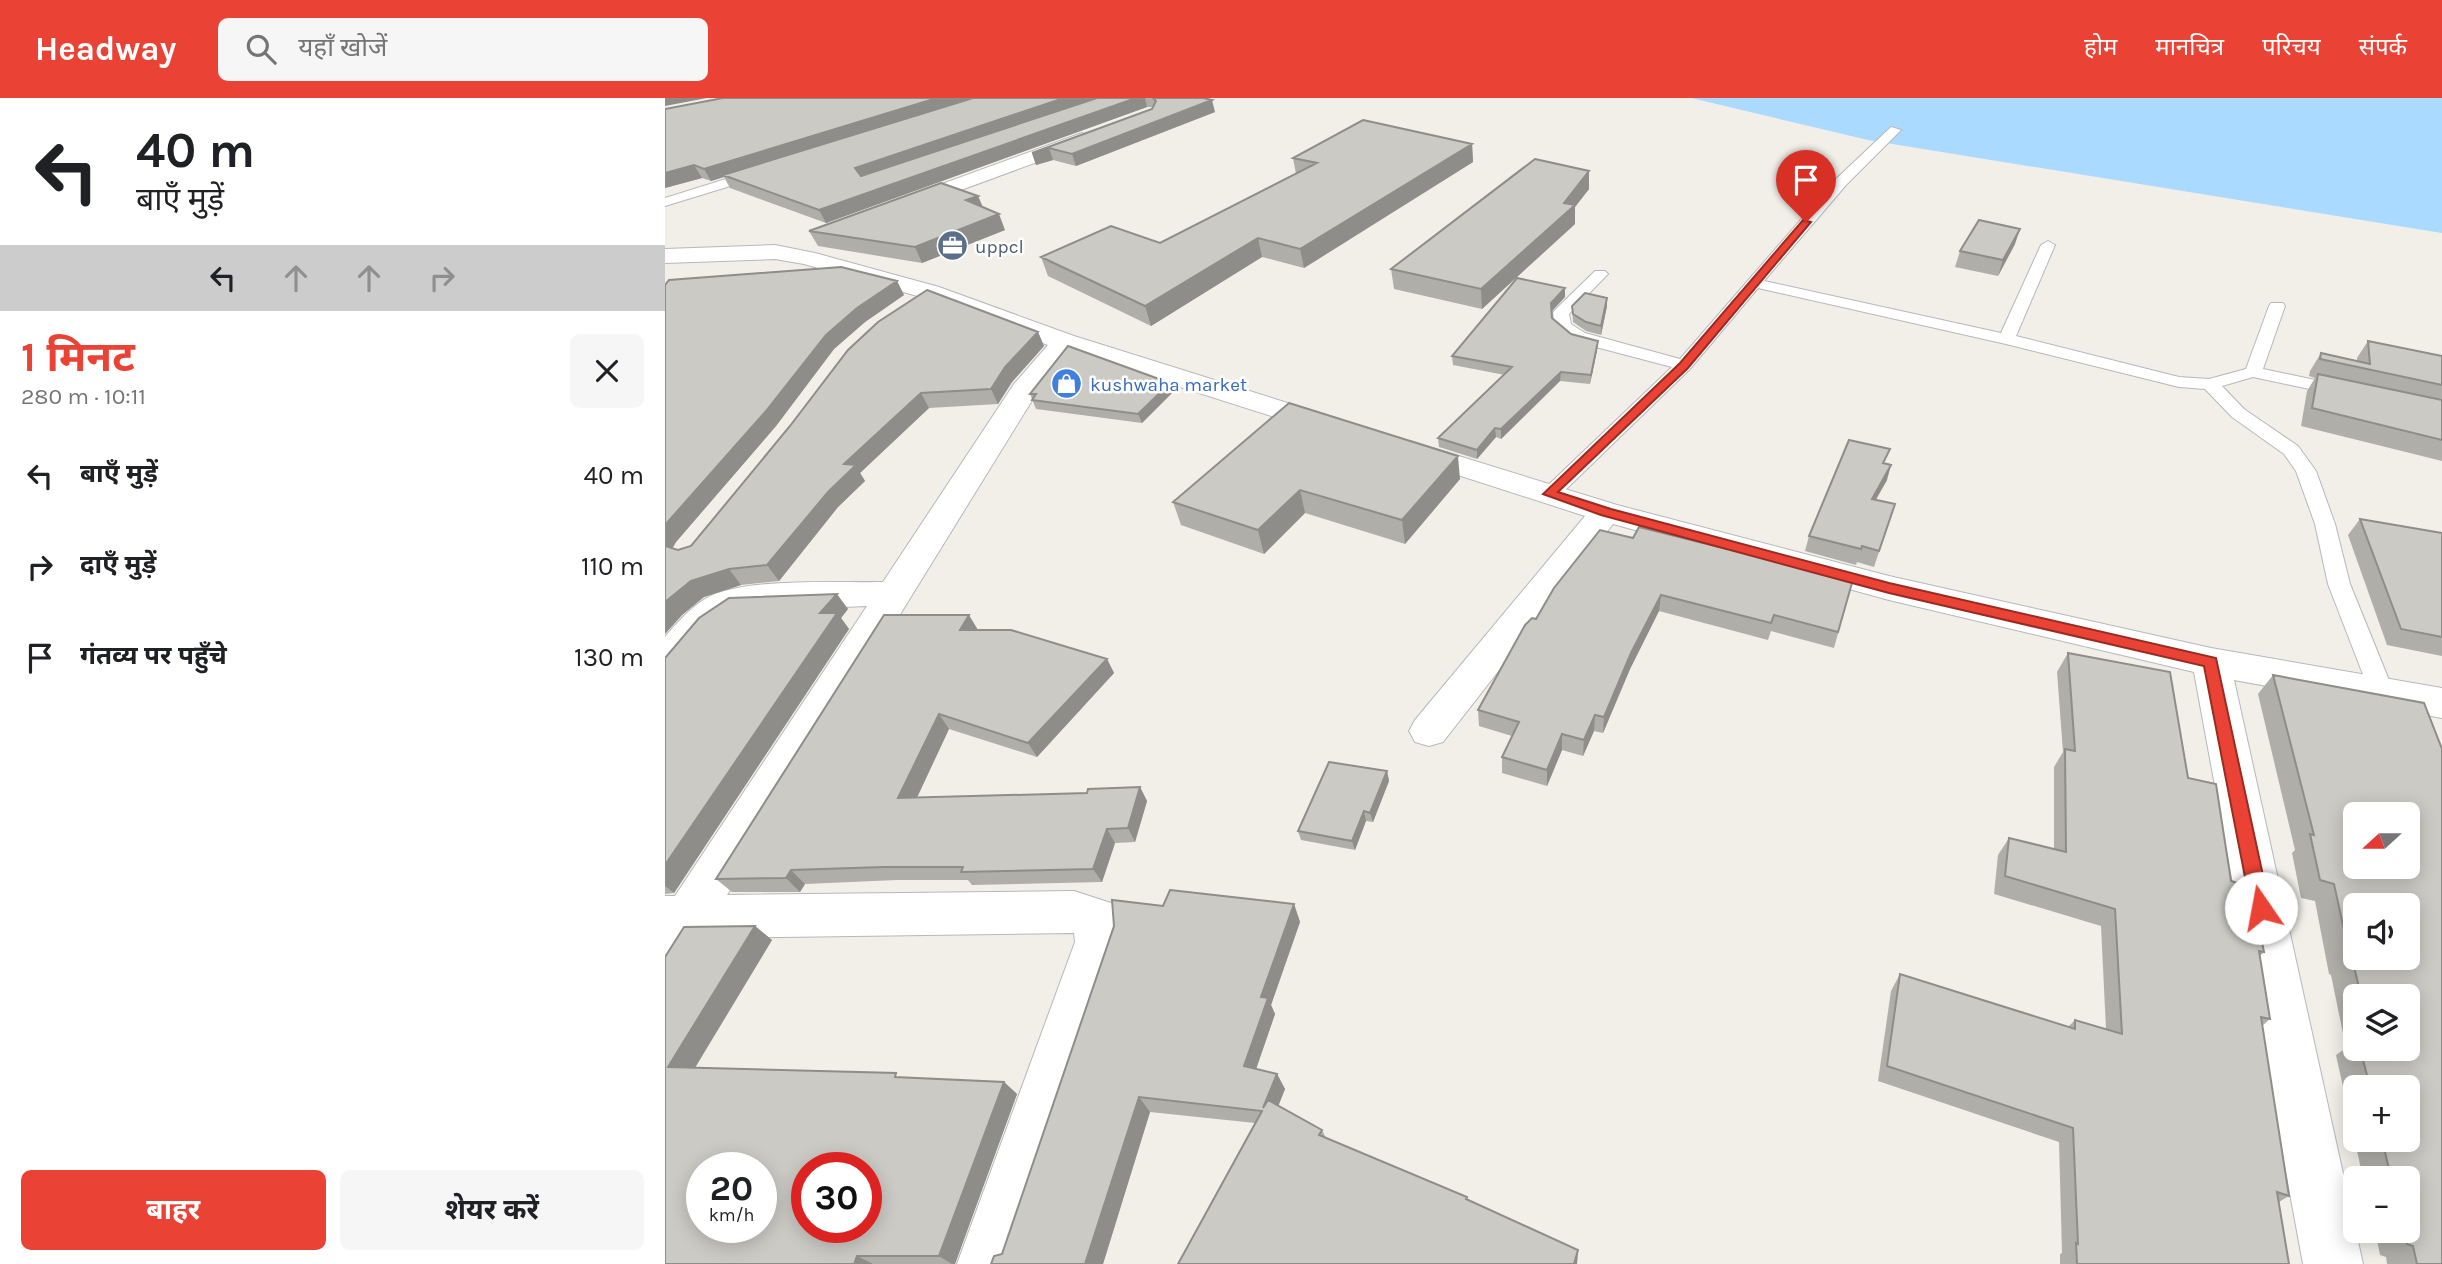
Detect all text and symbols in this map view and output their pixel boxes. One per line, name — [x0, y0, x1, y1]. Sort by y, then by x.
search box — [218, 18, 708, 81]
text: Headway — [35, 30, 176, 68]
icon: search — [242, 30, 280, 68]
text: यहाँ खोजें — [298, 32, 387, 63]
text: होम — [2084, 33, 2117, 61]
text: मानचित्र — [2155, 33, 2224, 61]
text: परिचय — [2262, 33, 2321, 61]
text: संपर्क — [2359, 33, 2407, 61]
text: 40 m — [136, 122, 255, 179]
icon: left — [21, 126, 112, 217]
pin — [1776, 150, 1836, 222]
icon: arrive — [1787, 161, 1825, 199]
text: बाएँ मुड़ें — [136, 181, 224, 218]
office icon: uppcl — [935, 229, 969, 263]
place label: uppcl — [975, 236, 1024, 258]
icon: left — [204, 259, 242, 297]
icon: ahead — [277, 259, 315, 297]
icon: ahead — [350, 259, 388, 297]
icon: right — [423, 259, 461, 297]
text: 1 मिनट — [21, 332, 135, 382]
button: close — [570, 334, 644, 408]
shop icon: kushwaha market — [1050, 367, 1084, 401]
place label: kushwaha market — [1090, 374, 1247, 396]
text: 280 m · 10:11 — [21, 383, 146, 410]
icon: left — [21, 457, 59, 495]
text: बाएँ मुड़ें — [80, 458, 158, 489]
text: 40 m — [584, 460, 644, 491]
icon: right — [21, 548, 59, 586]
text: दाएँ मुड़ें — [80, 549, 156, 580]
text: 110 m — [581, 551, 644, 582]
icon: arrive — [21, 639, 59, 677]
text: गंतव्य पर पहुँचे — [80, 640, 227, 671]
text: 130 m — [574, 642, 644, 673]
north arrow — [2343, 802, 2420, 878]
map controls — [2343, 802, 2420, 1243]
position arrow — [2224, 871, 2298, 945]
button: sound — [2343, 893, 2420, 970]
button: layers — [2343, 984, 2420, 1061]
button: + — [2343, 1075, 2420, 1152]
speed limit sign: 30 — [791, 1152, 882, 1243]
button: − — [2343, 1166, 2420, 1243]
text: 20 — [710, 1168, 753, 1209]
button: बाहर — [21, 1170, 326, 1250]
button: शेयर करें — [340, 1170, 644, 1250]
text: km/h — [709, 1204, 754, 1226]

